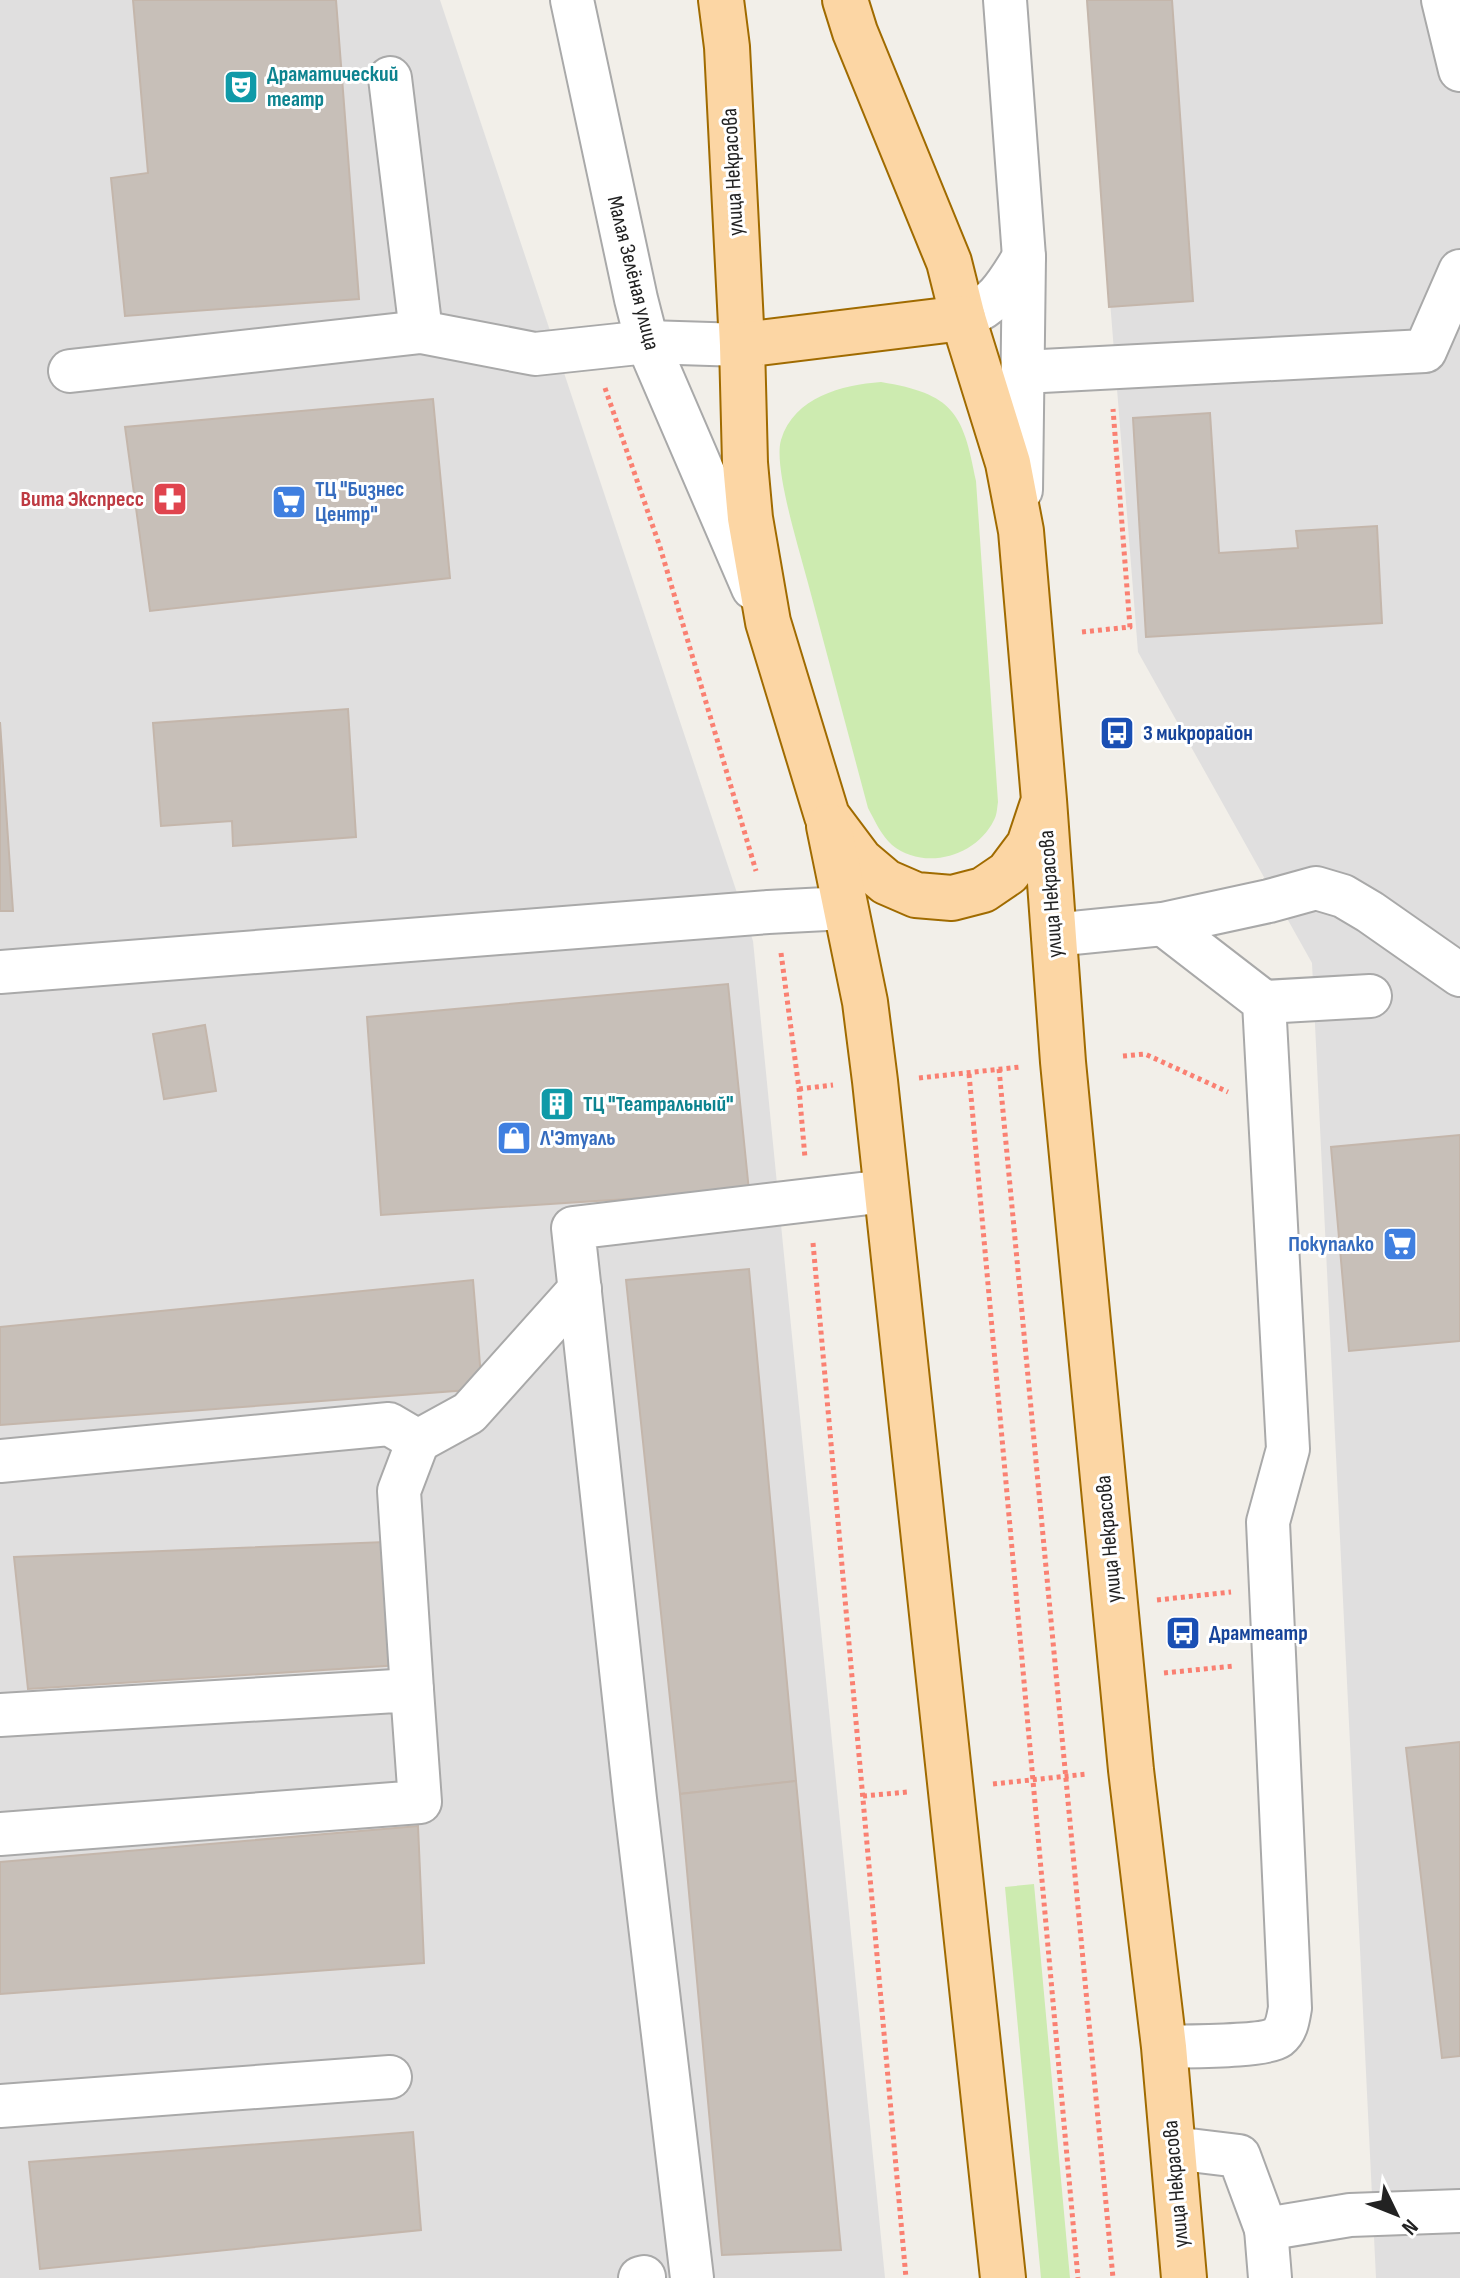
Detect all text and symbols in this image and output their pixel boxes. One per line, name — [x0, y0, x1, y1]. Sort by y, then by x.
place label: Драматический театр — [267, 61, 398, 113]
theatre icon: Драматический театр — [222, 68, 260, 106]
street label: улица Некрасова — [716, 107, 750, 237]
street label: Малая Зелёная улица — [601, 193, 665, 353]
place label: ТЦ "Бизнес Центр" — [315, 476, 404, 528]
pharmacy icon: Вита Экспресс — [151, 480, 189, 518]
supermarket icon: ТЦ "Бизнес Центр" — [270, 483, 308, 521]
place label: Вита Экспресс — [21, 486, 144, 513]
bus stop icon: 3 микрорайон — [1098, 714, 1136, 752]
place label: 3 микрорайон — [1143, 720, 1253, 747]
street label: улица Некрасова — [1033, 829, 1069, 959]
building icon: ТЦ "Театральный" — [538, 1085, 576, 1123]
place label: ТЦ "Театральный" — [583, 1091, 734, 1118]
shop icon: Л'Этуаль — [495, 1119, 533, 1157]
place label: Л'Этуаль — [539, 1125, 615, 1152]
supermarket icon: Покупалко — [1381, 1225, 1419, 1263]
place label: Покупалко — [1288, 1231, 1374, 1258]
street label: улица Некрасова — [1090, 1474, 1128, 1604]
bus stop icon: Драмтеатр — [1164, 1614, 1202, 1652]
place label: Драмтеатр — [1209, 1620, 1308, 1647]
street label: улица Некрасова — [1157, 2119, 1195, 2249]
north arrow — [1356, 2174, 1436, 2254]
text: N — [1396, 2213, 1423, 2240]

